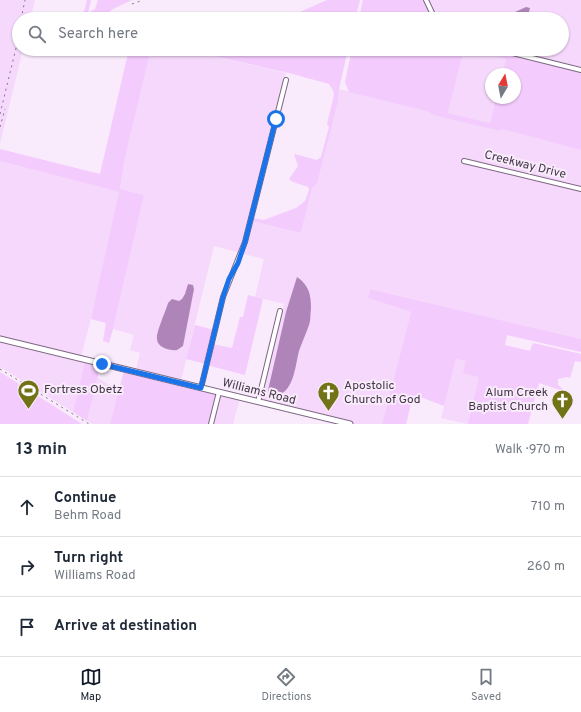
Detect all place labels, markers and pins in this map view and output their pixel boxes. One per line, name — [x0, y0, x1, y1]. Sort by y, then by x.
sports icon: Fortress Obetz — [16, 377, 42, 410]
place label: Apostolic Church of God — [344, 378, 421, 408]
church icon: Apostolic Church of God — [316, 380, 342, 413]
place label: Fortress Obetz — [44, 382, 123, 398]
place label: Alum Creek Baptist Church — [468, 385, 548, 415]
church icon: Alum Creek Baptist Church — [550, 387, 576, 420]

